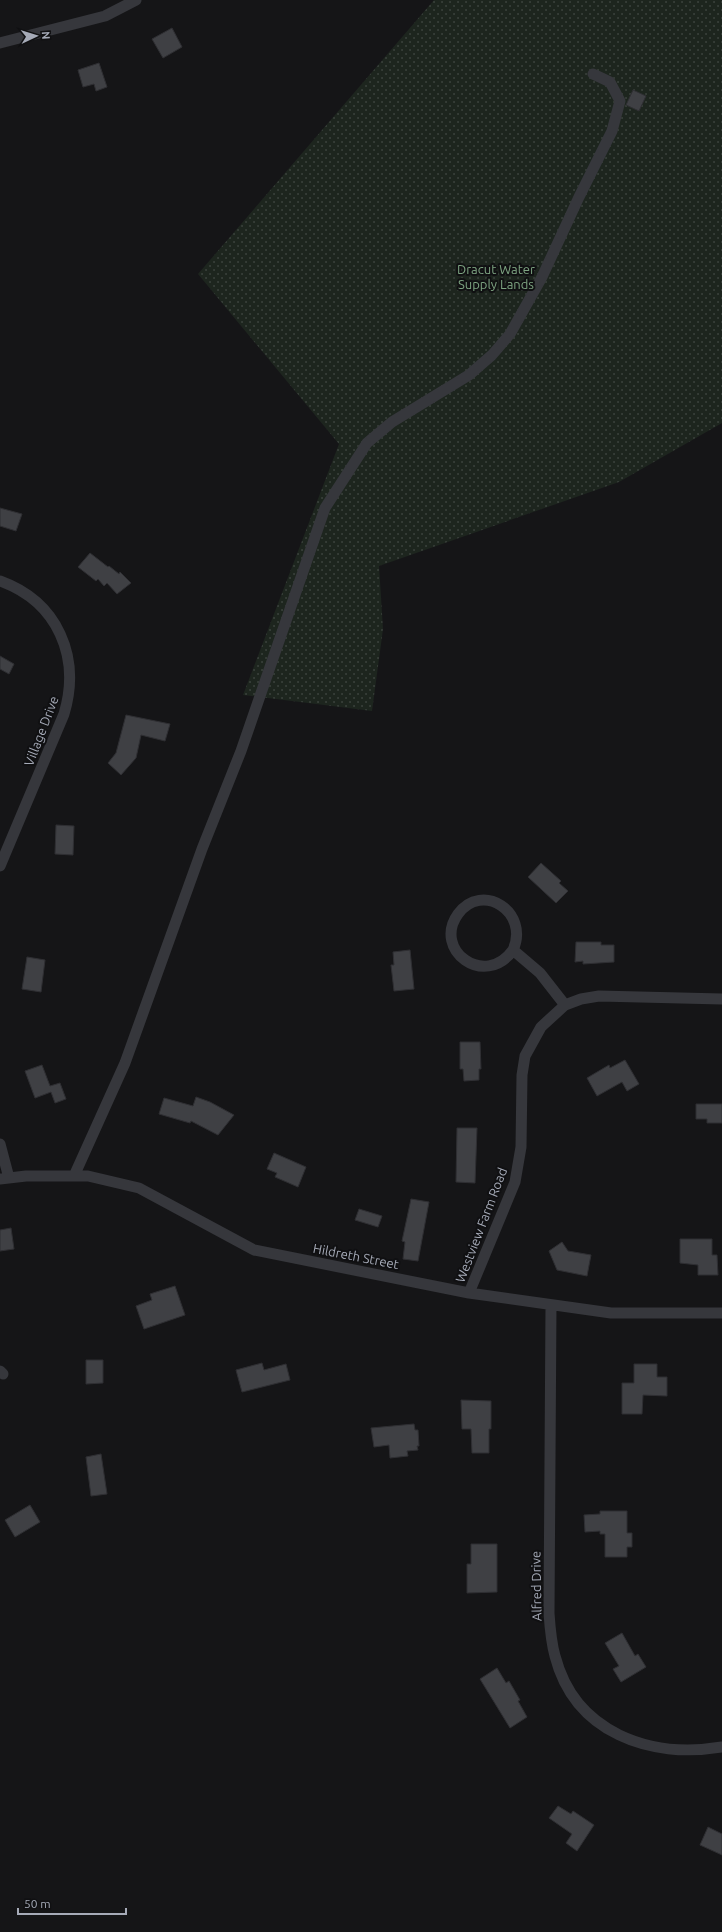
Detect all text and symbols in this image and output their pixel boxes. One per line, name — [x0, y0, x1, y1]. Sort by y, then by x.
north arrow — [16, 16, 56, 56]
text: N — [40, 31, 52, 40]
park label: Dracut Water Supply Lands — [457, 262, 535, 291]
street label: Village Drive — [21, 694, 61, 768]
street label: Westview Farm Road — [453, 1166, 509, 1284]
street label: Hildreth Street — [312, 1241, 400, 1271]
street label: Alfred Drive — [528, 1551, 544, 1621]
scale bar — [18, 1890, 126, 1916]
text: 50 m — [24, 1897, 51, 1910]

